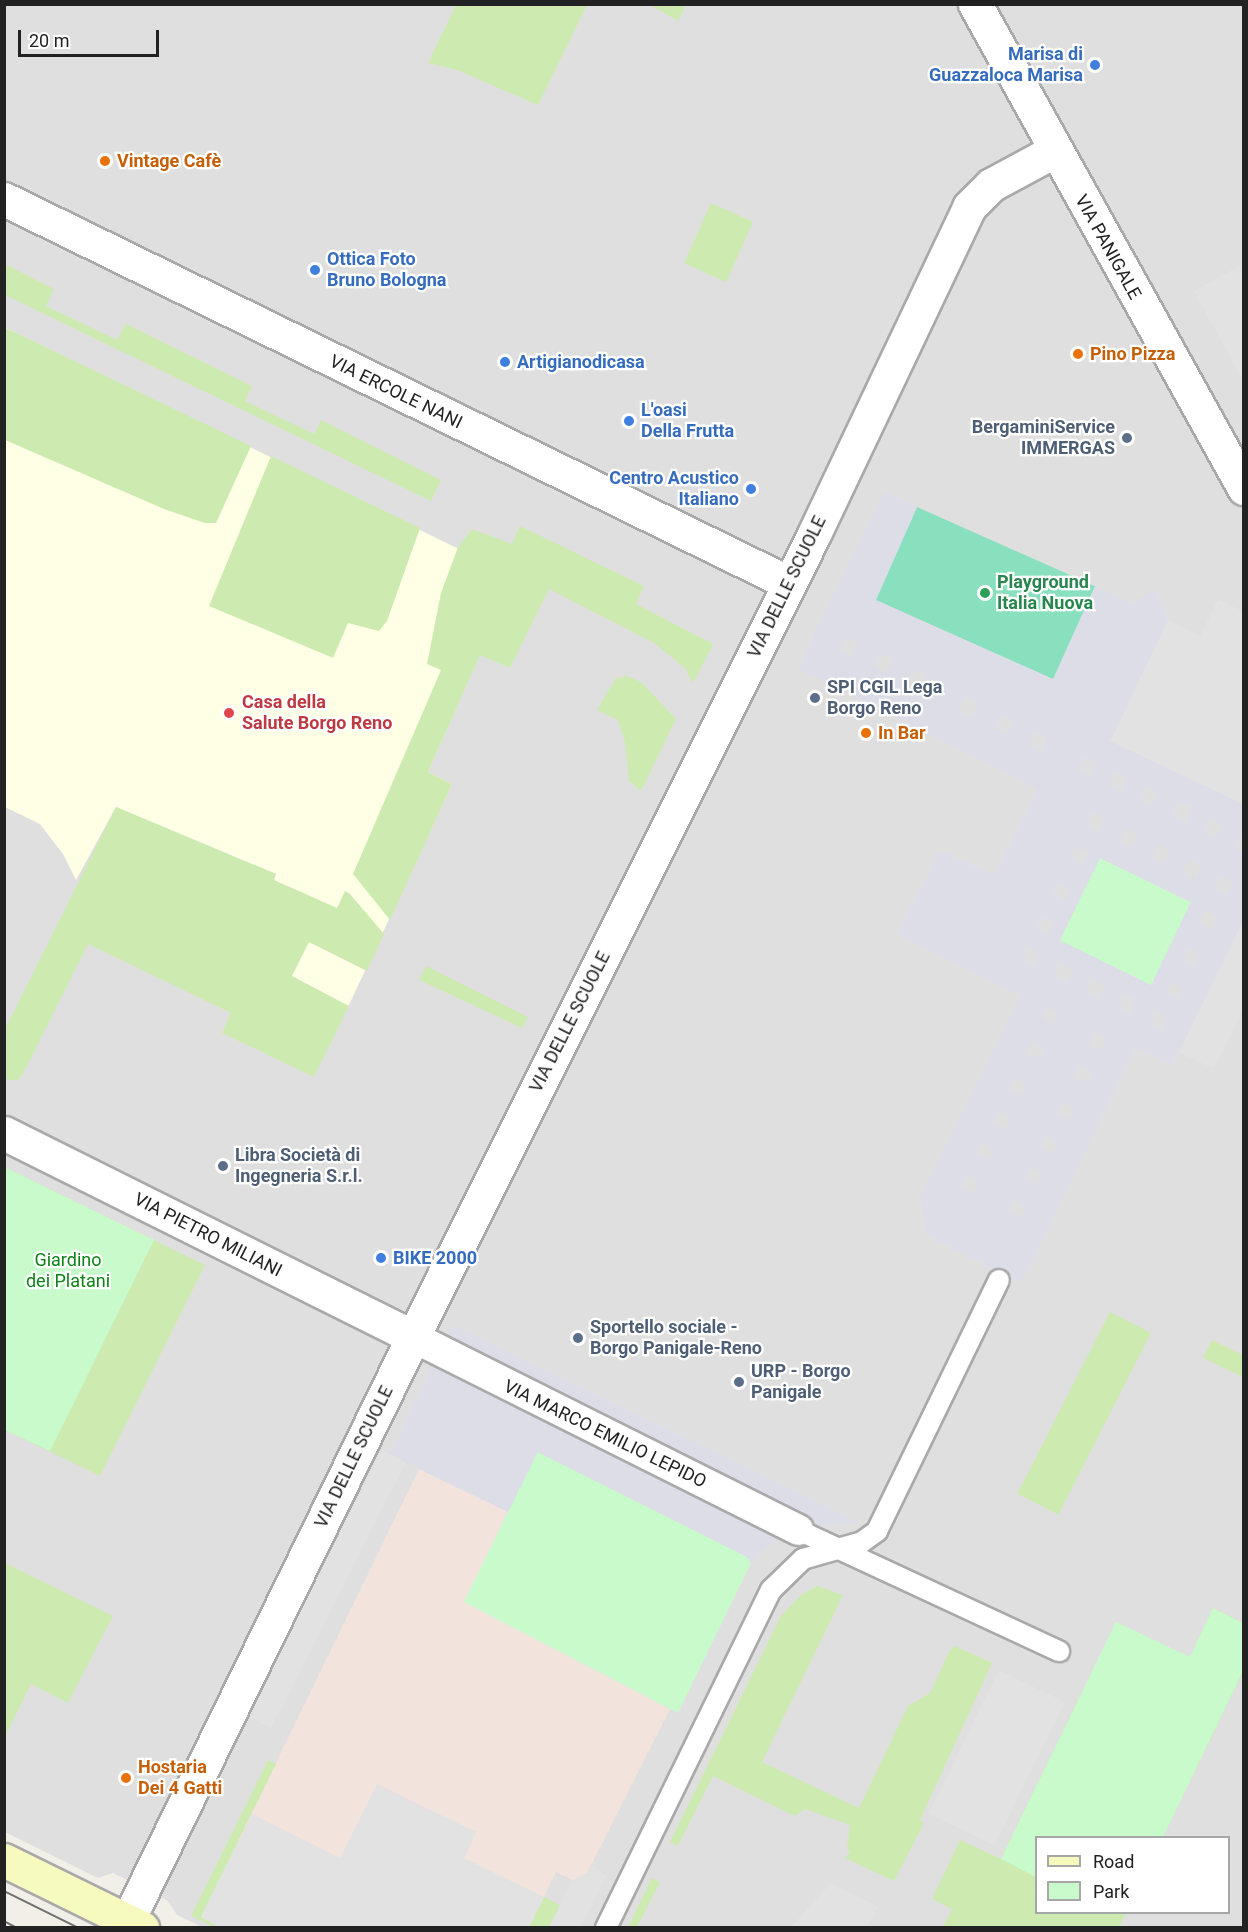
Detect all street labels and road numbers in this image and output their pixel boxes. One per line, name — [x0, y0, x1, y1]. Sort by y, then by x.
street label: VIA PANIGALE — [1070, 191, 1146, 303]
street label: VIA ERCOLE NANI — [326, 351, 466, 433]
street label: VIA DELLE SCUOLE — [743, 513, 831, 661]
street label: VIA DELLE SCUOLE — [525, 948, 615, 1096]
street label: VIA PIETRO MILIANI — [131, 1188, 285, 1282]
street label: VIA MARCO EMILIO LEPIDO — [500, 1375, 710, 1493]
street label: VIA DELLE SCUOLE — [310, 1383, 398, 1531]

